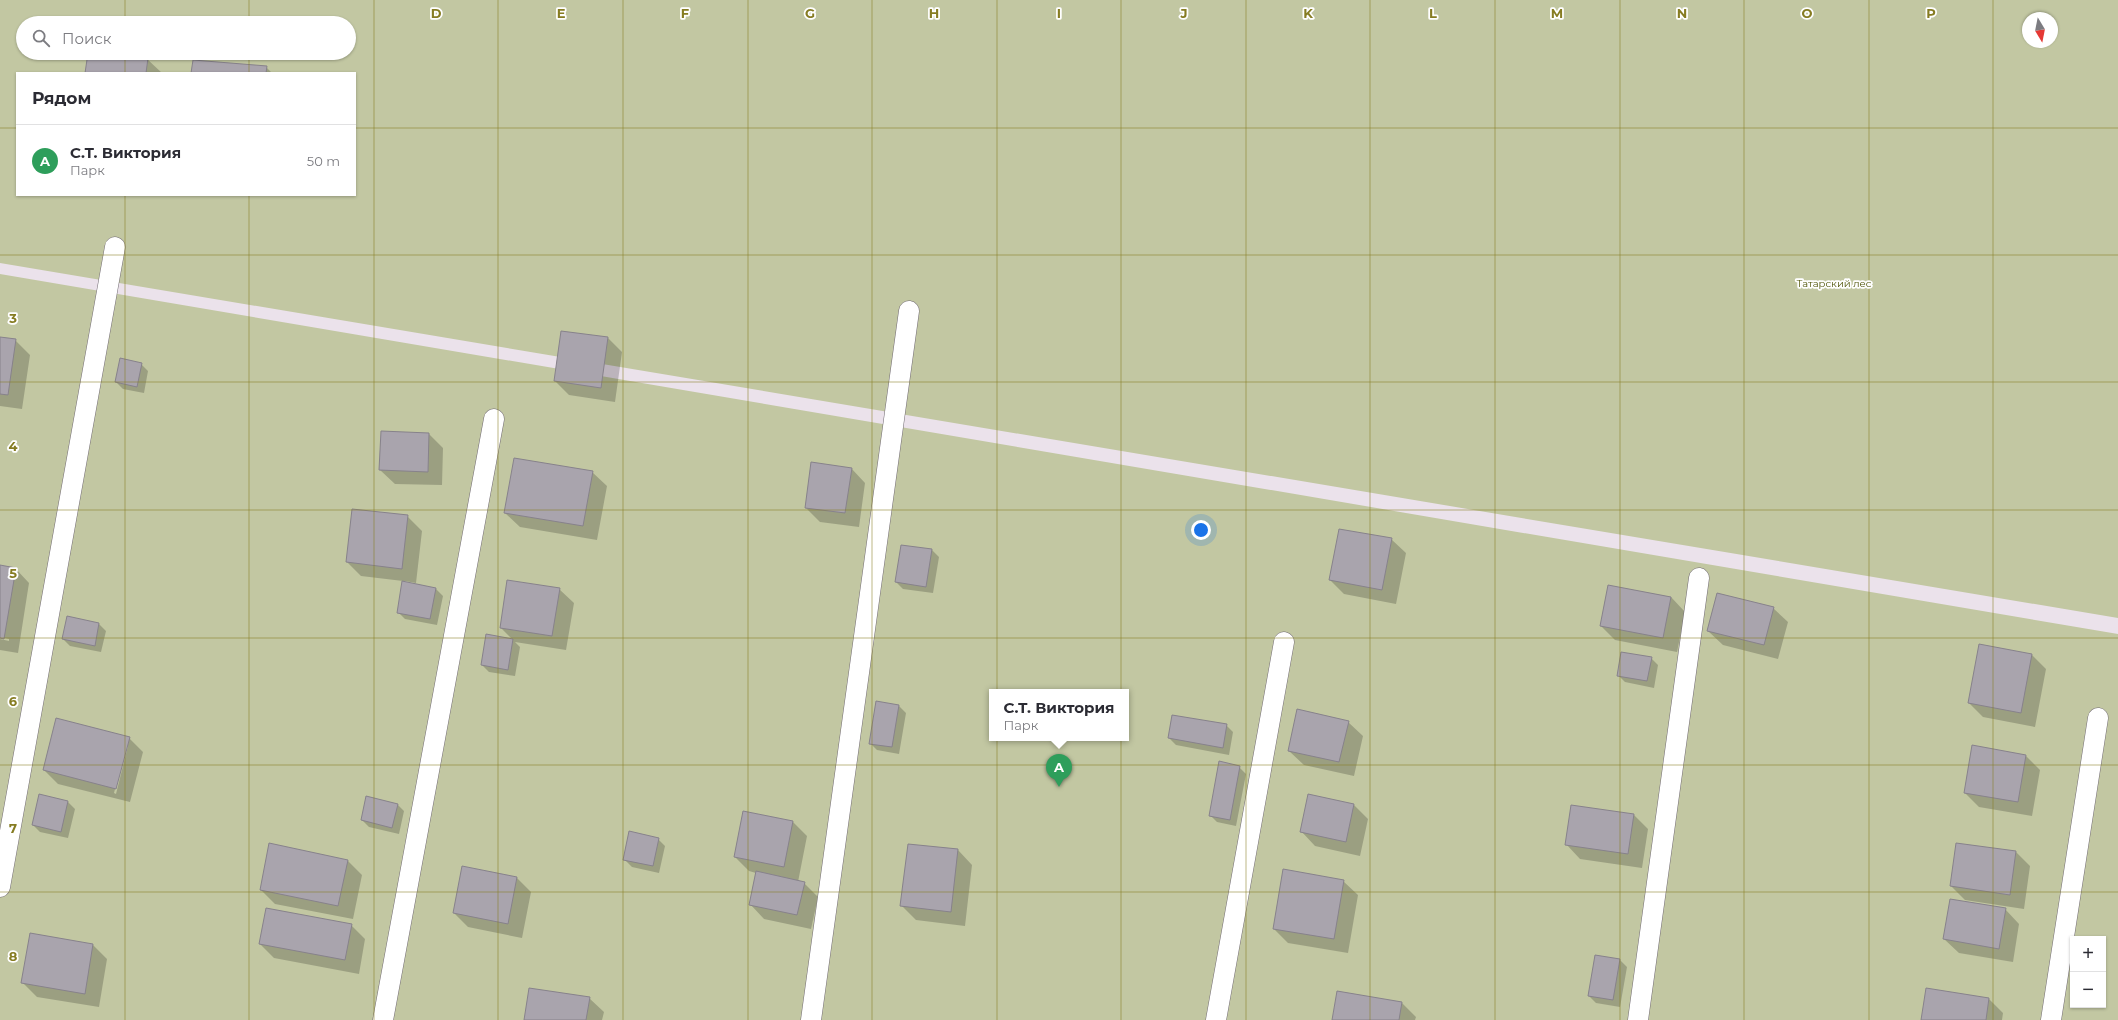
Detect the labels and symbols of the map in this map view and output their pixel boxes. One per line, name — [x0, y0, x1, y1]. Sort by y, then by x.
text: D — [431, 5, 442, 21]
text: E — [557, 5, 566, 21]
text: F — [681, 5, 689, 21]
text: G — [805, 5, 815, 21]
text: H — [929, 5, 939, 21]
text: I — [1057, 5, 1061, 21]
text: J — [1179, 5, 1188, 21]
text: K — [1303, 5, 1313, 21]
text: L — [1429, 5, 1437, 21]
text: M — [1551, 5, 1563, 21]
text: N — [1677, 5, 1687, 21]
text: O — [1802, 5, 1813, 21]
text: P — [1926, 5, 1936, 21]
north arrow — [2022, 12, 2058, 48]
park label: Татарский лес — [1797, 277, 1872, 290]
text: 3 — [8, 310, 17, 326]
text: 4 — [9, 438, 18, 454]
your location — [1191, 520, 1211, 540]
text: 5 — [9, 565, 17, 581]
text: 6 — [9, 693, 18, 709]
pin: A — [1046, 754, 1072, 787]
text: 7 — [9, 820, 17, 836]
text: 8 — [9, 948, 18, 964]

